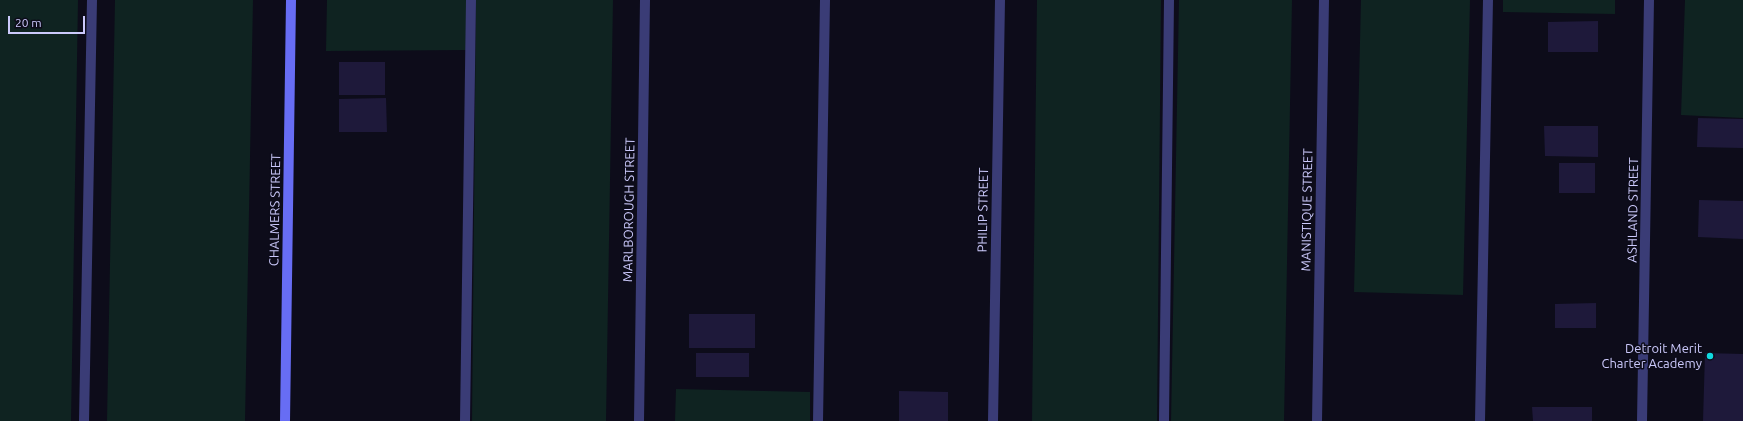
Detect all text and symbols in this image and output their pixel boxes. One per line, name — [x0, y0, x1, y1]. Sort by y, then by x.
scale bar — [10, 8, 87, 34]
text: 20 m — [15, 16, 42, 29]
street label: MARLBOROUGH STREET — [620, 138, 638, 282]
street label: MANISTIQUE STREET — [1298, 148, 1316, 272]
street label: CHALMERS STREET — [266, 154, 284, 266]
street label: ASHLAND STREET — [1624, 157, 1642, 263]
street label: PHILIP STREET — [974, 167, 992, 253]
place label: Detroit Merit Charter Academy — [1601, 341, 1702, 372]
marker: Detroit Merit Charter Academy — [1705, 351, 1715, 361]

